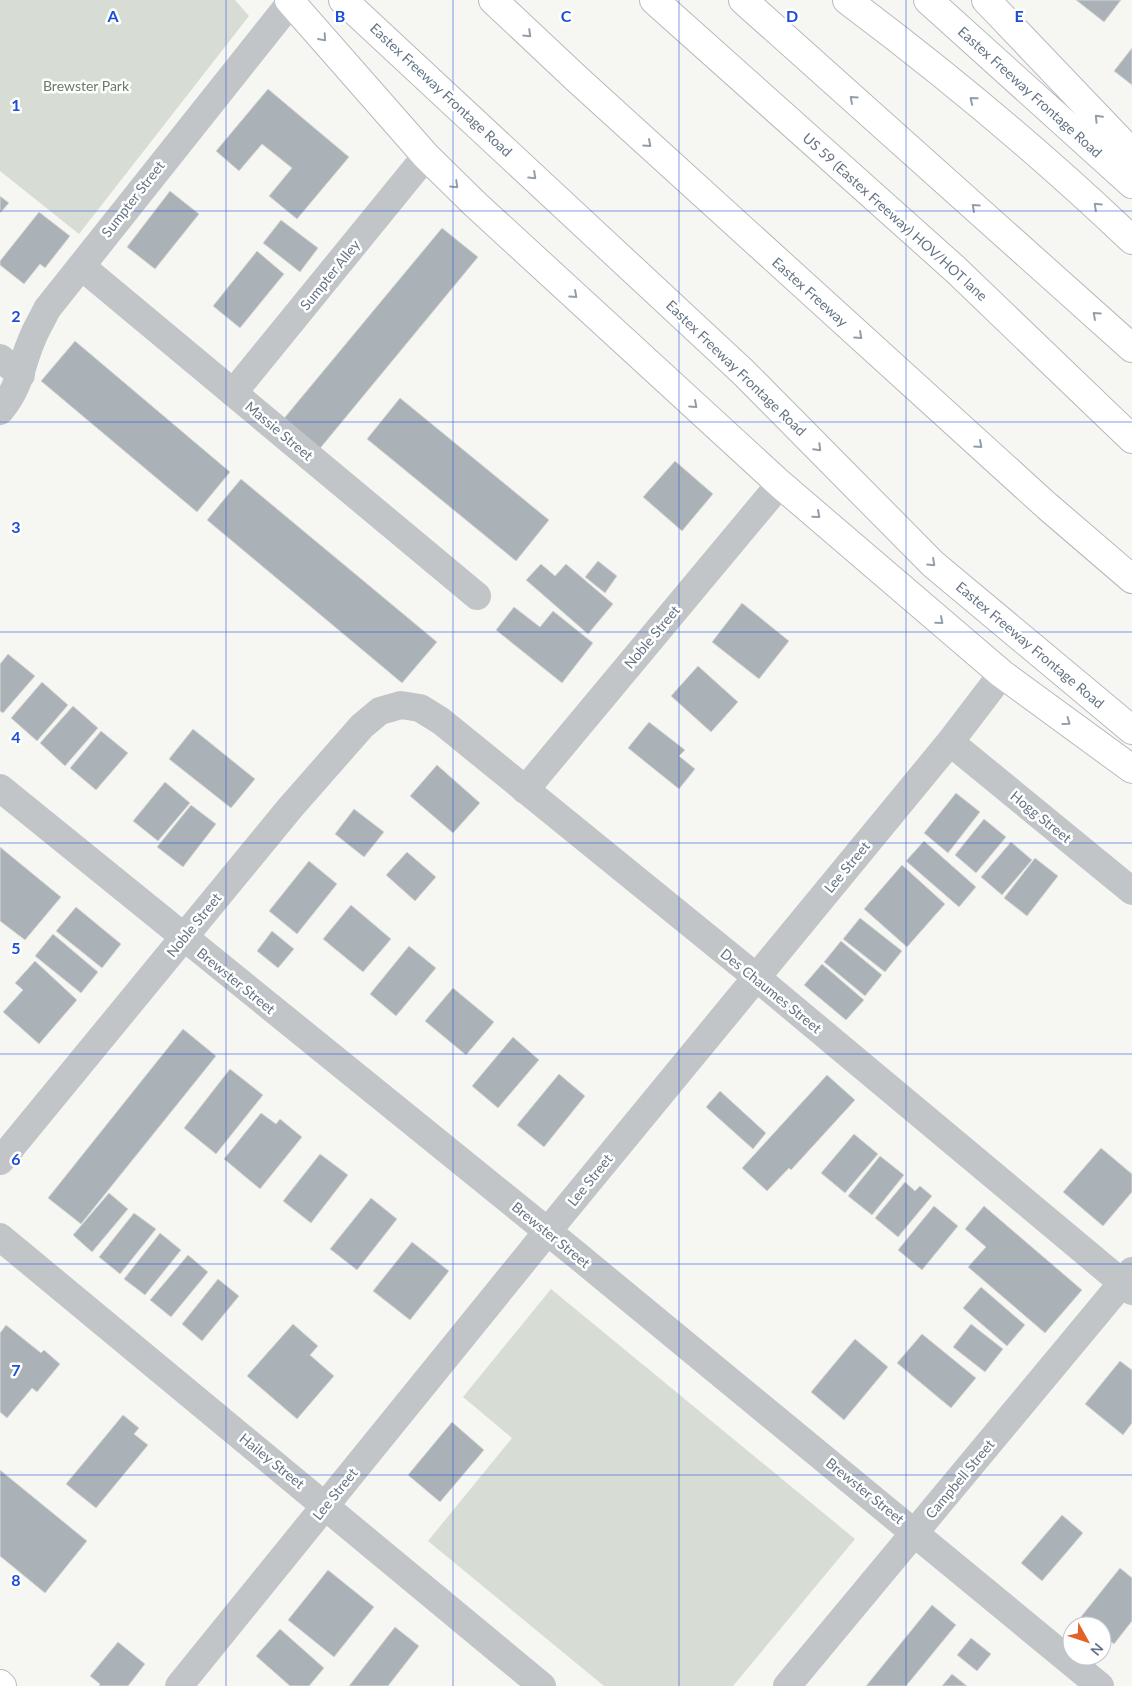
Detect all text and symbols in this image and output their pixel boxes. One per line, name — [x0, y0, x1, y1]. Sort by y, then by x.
text: A — [106, 6, 119, 25]
text: B — [335, 6, 345, 25]
text: C — [561, 6, 572, 25]
text: D — [786, 6, 798, 25]
text: E — [1014, 6, 1024, 25]
street label: Eastex Freeway Frontage Road — [367, 19, 516, 160]
street label: Eastex Freeway Frontage Road — [955, 22, 1106, 161]
one-way arrow — [523, 28, 532, 37]
one-way arrow — [317, 33, 326, 42]
park label: Brewster Park — [43, 77, 130, 94]
text: 1 — [11, 95, 21, 114]
one-way arrow — [850, 95, 859, 104]
one-way arrow — [970, 97, 979, 106]
one-way arrow — [1095, 115, 1104, 124]
street label: US 59 (Eastex Freeway) HOV/HOT lane — [799, 129, 991, 305]
one-way arrow — [642, 138, 651, 147]
street label: Sumpter Street — [98, 157, 168, 240]
one-way arrow — [528, 170, 537, 179]
one-way arrow — [450, 179, 459, 188]
one-way arrow — [1093, 203, 1102, 212]
one-way arrow — [971, 204, 980, 213]
street label: Sumpter Alley — [296, 236, 364, 313]
street label: Eastex Freeway — [769, 254, 851, 330]
one-way arrow — [569, 289, 578, 298]
street label: Eastex Freeway Frontage Road — [663, 296, 810, 439]
text: 2 — [11, 306, 21, 325]
one-way arrow — [1092, 312, 1101, 321]
one-way arrow — [853, 330, 862, 339]
street label: Massie Street — [242, 397, 317, 464]
one-way arrow — [689, 399, 698, 408]
one-way arrow — [973, 439, 982, 448]
one-way arrow — [812, 442, 821, 451]
one-way arrow — [811, 510, 820, 519]
text: 3 — [11, 517, 21, 536]
one-way arrow — [926, 557, 935, 566]
street label: Eastex Freeway Frontage Road — [953, 578, 1108, 711]
street label: Noble Street — [620, 602, 683, 672]
one-way arrow — [934, 615, 943, 624]
one-way arrow — [1061, 716, 1071, 725]
text: 4 — [11, 727, 21, 746]
street label: Hogg Street — [1007, 787, 1075, 846]
street label: Lee Street — [820, 837, 873, 896]
street label: Noble Street — [163, 889, 225, 960]
text: 5 — [11, 938, 21, 957]
street label: Brewster Street — [194, 944, 279, 1017]
street label: Des Chaumes Street — [717, 945, 825, 1037]
text: 6 — [11, 1149, 21, 1168]
street label: Lee Street — [564, 1150, 616, 1209]
street label: Brewster Street — [509, 1198, 594, 1271]
text: 7 — [11, 1360, 21, 1379]
street label: Hailey Street — [236, 1429, 308, 1492]
street label: Campbell Street — [922, 1436, 998, 1522]
street label: Brewster Street — [823, 1454, 908, 1527]
street label: Lee Street — [309, 1464, 361, 1523]
text: 8 — [11, 1570, 21, 1589]
north arrow — [1062, 1616, 1112, 1666]
text: N — [1087, 1640, 1107, 1659]

